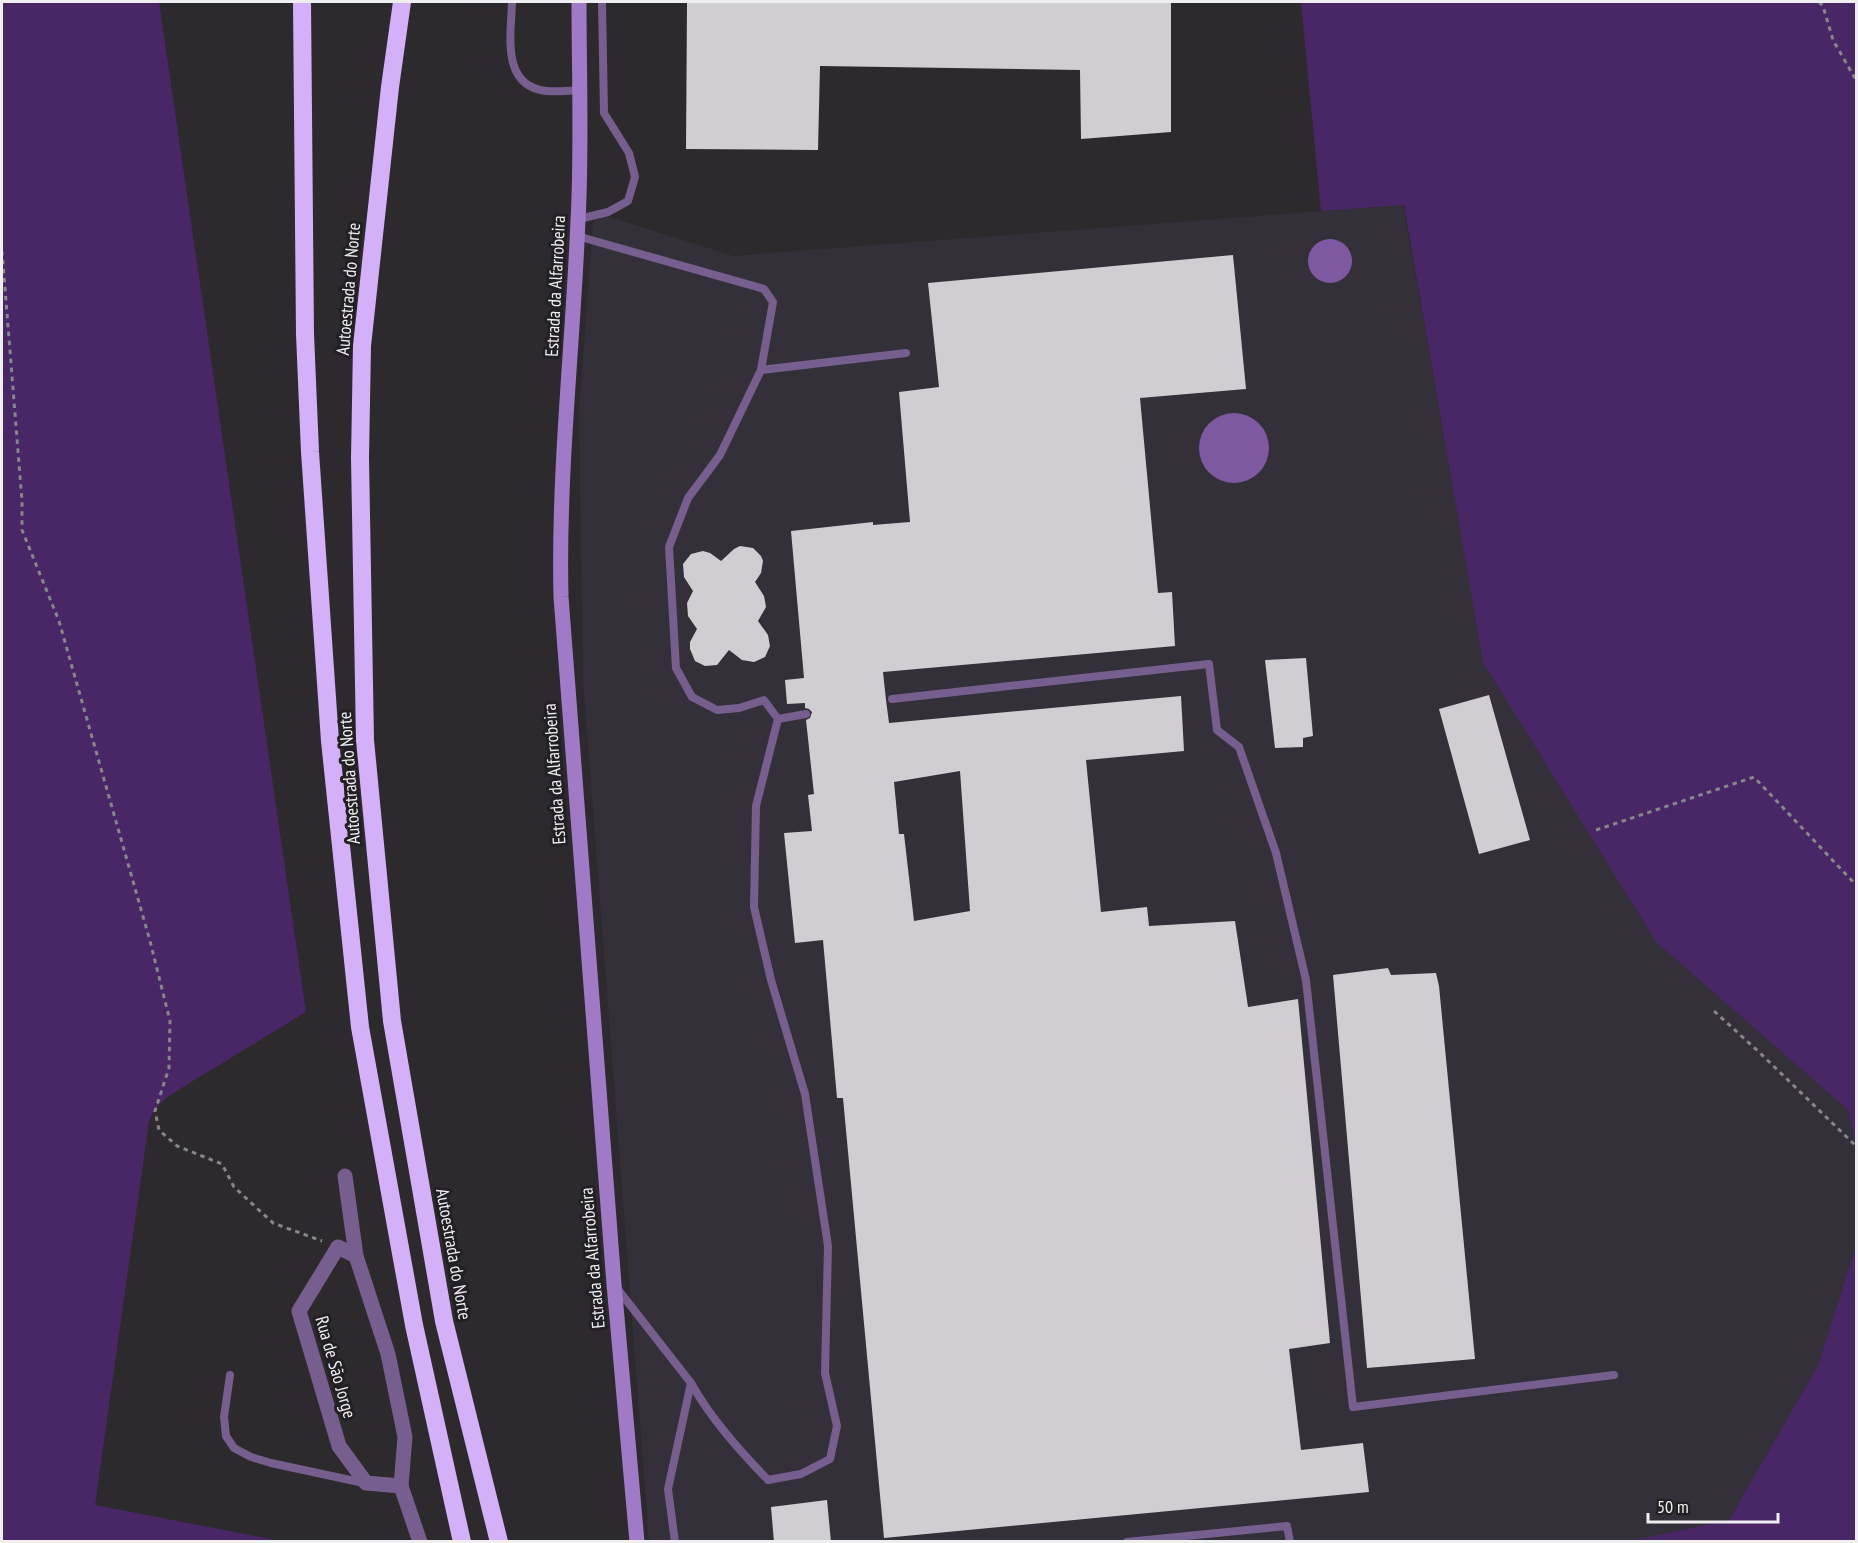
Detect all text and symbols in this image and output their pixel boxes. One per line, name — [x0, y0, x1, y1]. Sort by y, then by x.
street label: Estrada da Alfarrobeira — [540, 215, 570, 357]
street label: Autoestrada do Norte — [331, 222, 365, 356]
street label: Estrada da Alfarrobeira — [538, 703, 570, 845]
street label: Autoestrada do Norte — [333, 711, 365, 845]
street label: Autoestrada do Norte — [431, 1187, 477, 1321]
street label: Estrada da Alfarrobeira — [574, 1187, 610, 1329]
street label: Rua de São Jorge — [310, 1313, 362, 1421]
scale bar — [1648, 1486, 1778, 1524]
text: 50 m — [1657, 1495, 1689, 1518]

